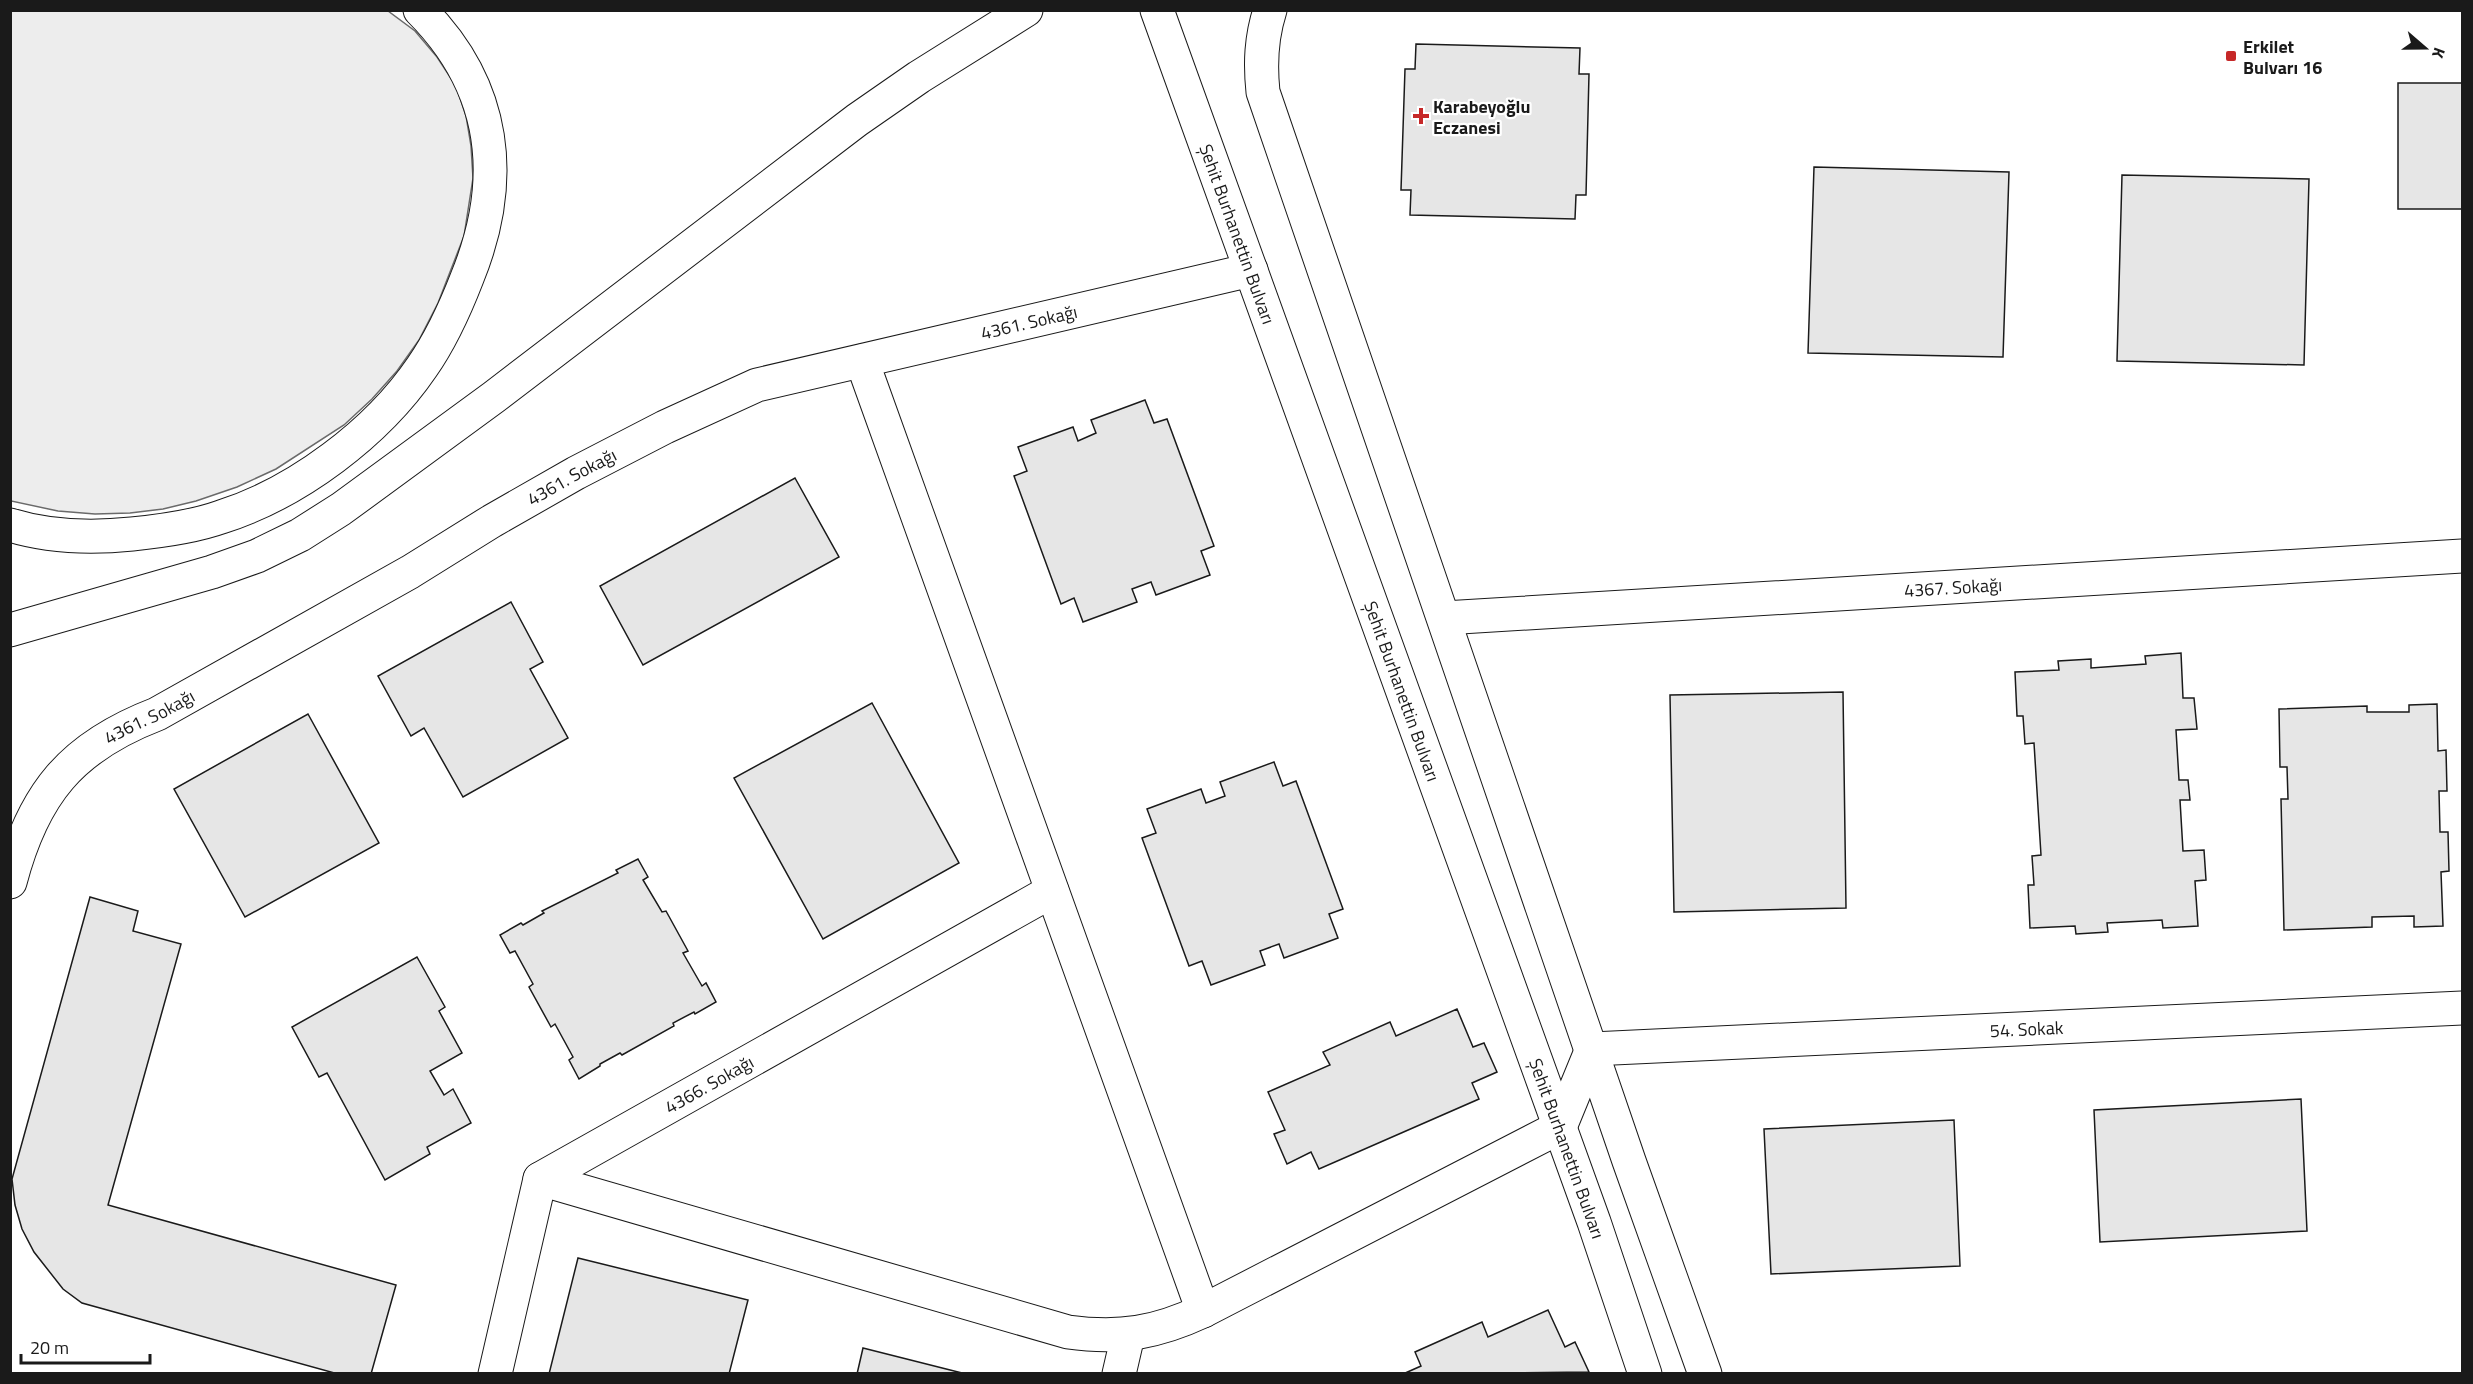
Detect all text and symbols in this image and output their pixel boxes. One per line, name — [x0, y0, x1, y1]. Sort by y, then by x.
north arrow — [2395, 18, 2455, 78]
place label: Erkilet Bulvarı 16 — [2243, 33, 2322, 81]
text: K — [2426, 45, 2452, 62]
marker: Erkilet Bulvarı 16 — [2224, 49, 2238, 63]
place label: Karabeyoğlu Eczanesi — [1433, 93, 1530, 141]
marker: Karabeyoğlu Eczanesi — [1414, 109, 1428, 123]
street label: Şehit Burhanettin Bulvarı — [1193, 140, 1283, 328]
street label: 4361. Sokağı — [978, 297, 1080, 346]
street label: 4361. Sokağı — [522, 441, 621, 512]
street label: 4367. Sokağı — [1903, 571, 2003, 603]
street label: Şehit Burhanettin Bulvarı — [1358, 597, 1447, 785]
street label: 4361. Sokağı — [99, 682, 199, 751]
street label: 54. Sokak — [1989, 1013, 2064, 1044]
street label: 4366. Sokağı — [660, 1048, 758, 1120]
street label: Şehit Burhanettin Bulvarı — [1523, 1054, 1612, 1242]
scale bar — [21, 1327, 150, 1365]
text: 20 m — [30, 1334, 69, 1361]

